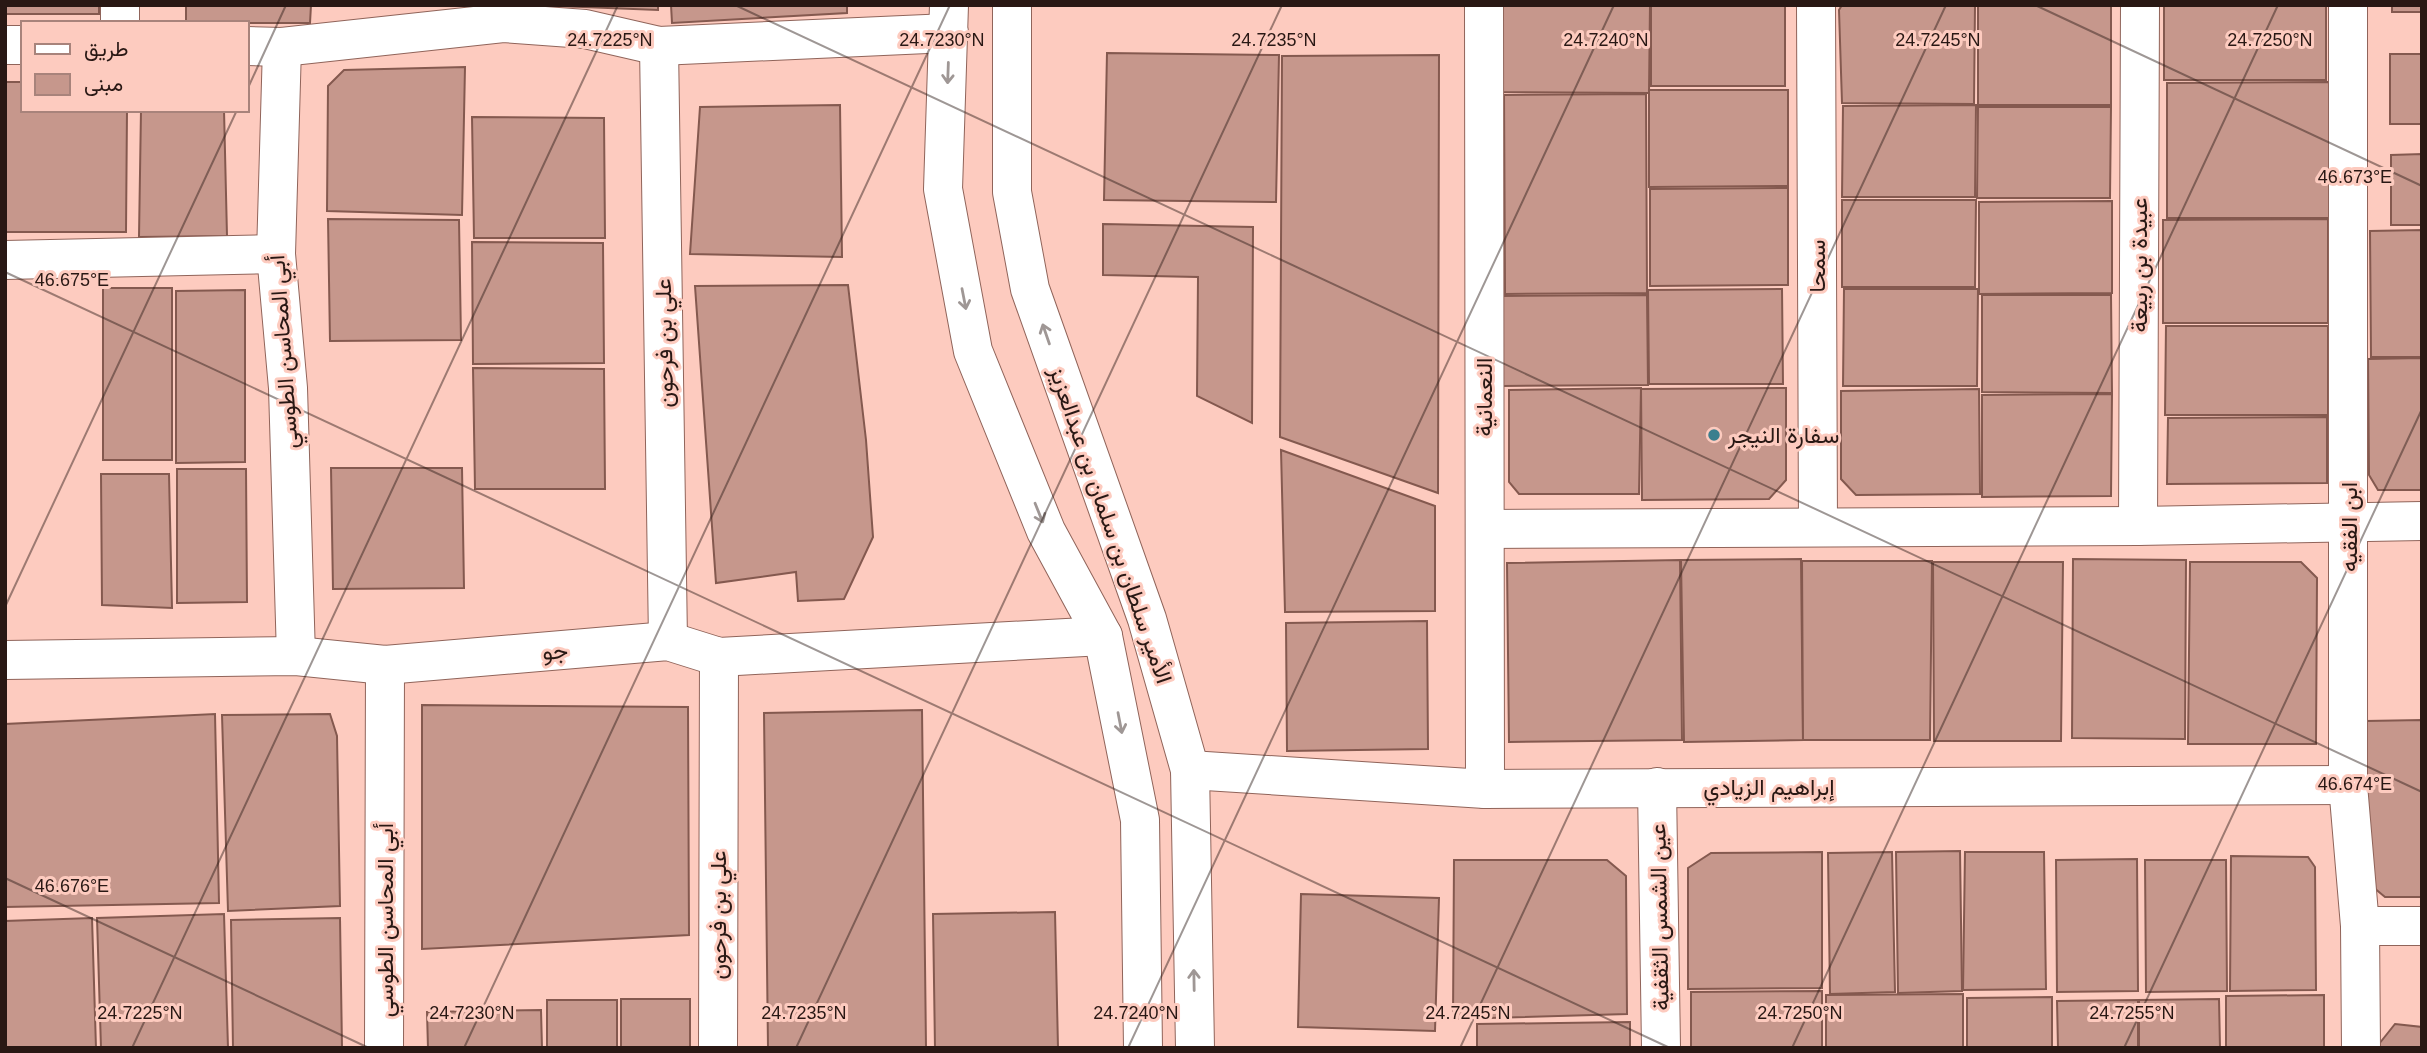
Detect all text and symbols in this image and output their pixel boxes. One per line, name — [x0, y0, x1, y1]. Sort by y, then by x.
legend — [21, 21, 248, 112]
text: 24.7225°N — [567, 30, 653, 50]
text: 24.7230°N — [899, 30, 985, 50]
text: 24.7235°N — [1231, 30, 1317, 50]
text: 24.7240°N — [1563, 30, 1649, 50]
text: 24.7245°N — [1895, 30, 1981, 50]
text: 24.7250°N — [2227, 30, 2313, 50]
text: طريق — [84, 37, 129, 62]
one-way arrow — [941, 62, 954, 85]
text: مبنى — [84, 72, 123, 96]
text: 46.673°E — [2318, 167, 2392, 187]
street label: عبيدة بن ربيعة — [2126, 198, 2154, 332]
street label: سمحا — [1804, 239, 1830, 293]
street label: أبي المحاسن الطوسي — [263, 254, 309, 450]
text: 46.675°E — [35, 270, 109, 290]
street label: علي بن فرحون — [650, 278, 684, 408]
one-way arrow — [958, 287, 971, 310]
one-way arrow — [1039, 324, 1052, 346]
street label: النعمانية — [1471, 358, 1497, 436]
street label: الأمير سلطان بن سلمان بن عبدالعزيز — [1042, 362, 1178, 687]
place label: سفارة النيجر — [1727, 422, 1839, 450]
marker: سفارة النيجر — [1706, 427, 1722, 443]
street label: ابن الفقيه — [2336, 482, 2363, 572]
one-way arrow — [1033, 502, 1046, 523]
street label: جو — [541, 637, 569, 667]
one-way arrow — [1114, 711, 1127, 734]
street label: إبراهيم الزيادي — [1703, 774, 1835, 806]
text: 46.674°E — [2318, 774, 2392, 794]
street label: أبي المحاسن الطوسي — [372, 823, 404, 1017]
street label: عين الشمس الثقفية — [1644, 823, 1675, 1011]
street label: علي بن فرحون — [705, 850, 737, 980]
text: 46.676°E — [35, 876, 109, 896]
one-way arrow — [1187, 968, 1201, 991]
text: 24.7225°N — [97, 1003, 183, 1023]
text: 24.7230°N — [429, 1003, 515, 1023]
text: 24.7235°N — [761, 1003, 847, 1023]
text: 24.7240°N — [1093, 1003, 1179, 1023]
text: 24.7245°N — [1425, 1003, 1511, 1023]
text: 24.7250°N — [1757, 1003, 1843, 1023]
text: 24.7255°N — [2089, 1003, 2175, 1023]

